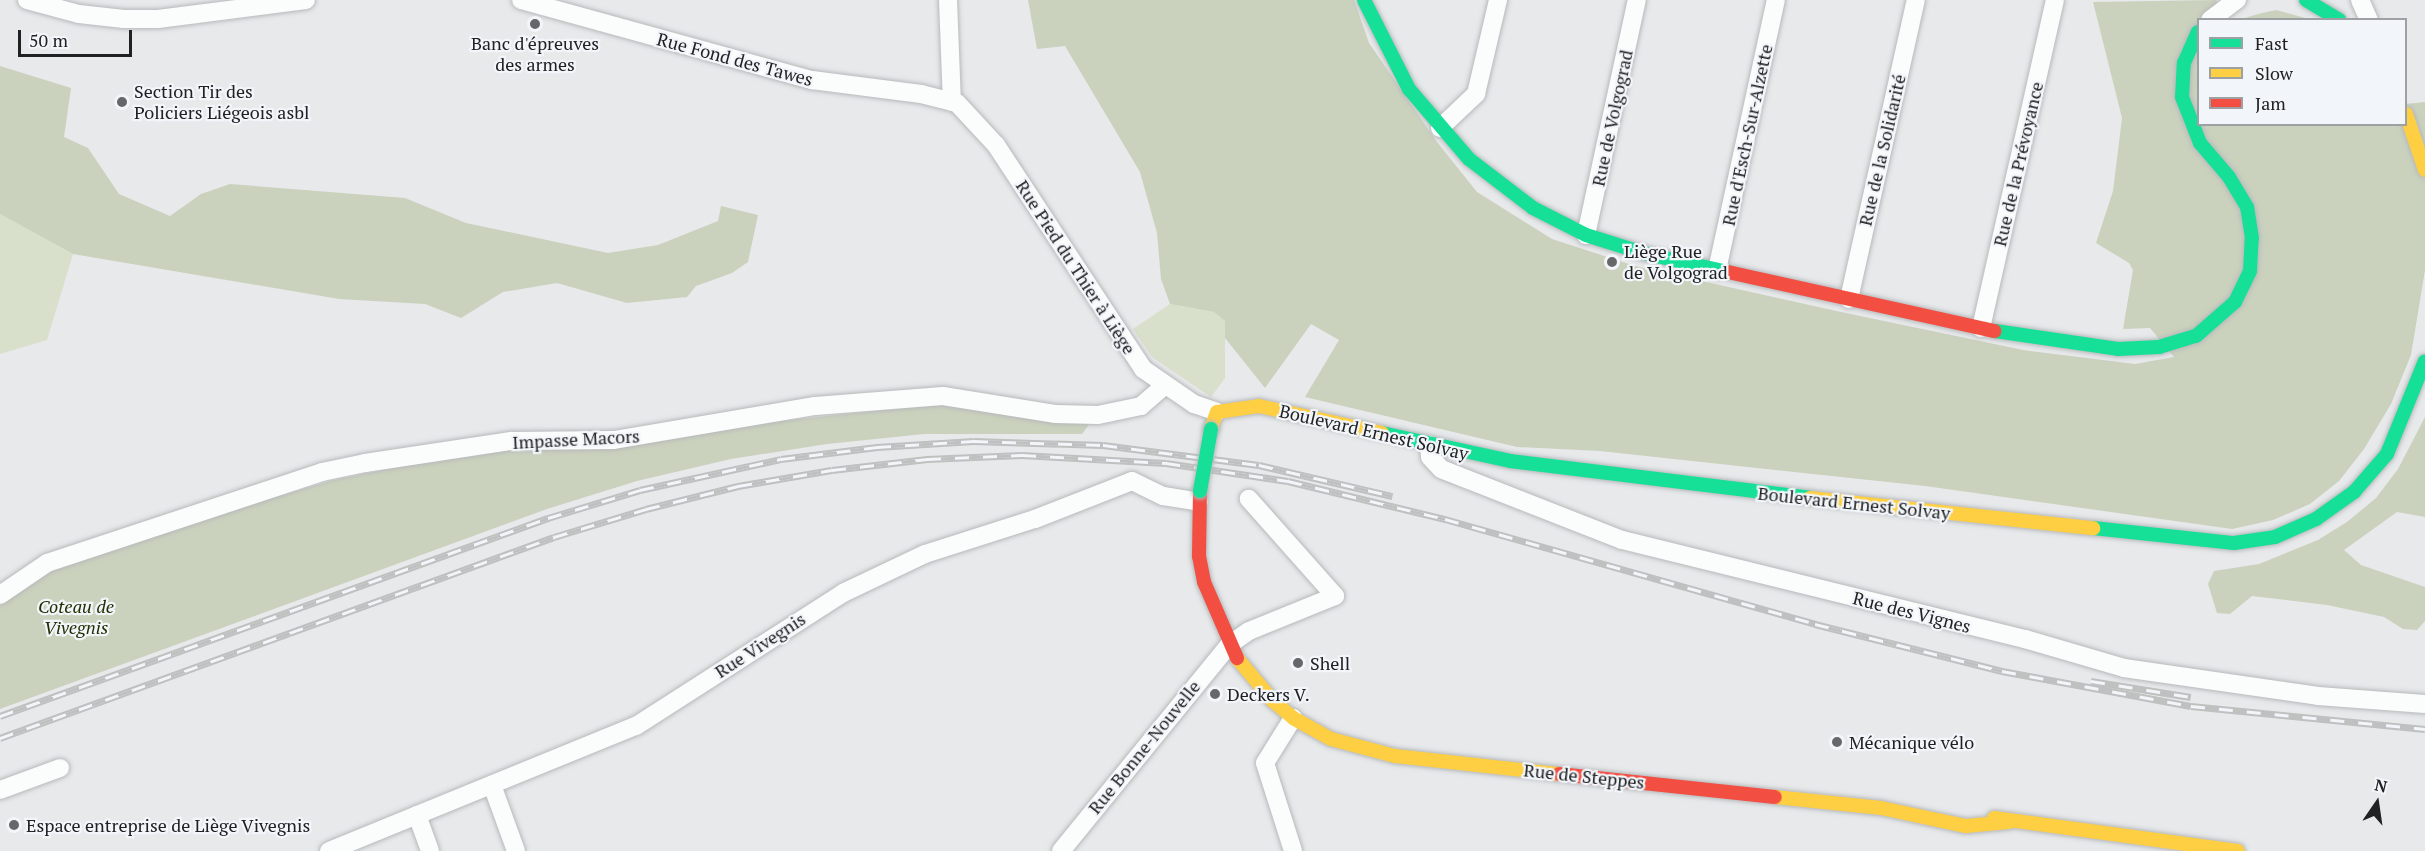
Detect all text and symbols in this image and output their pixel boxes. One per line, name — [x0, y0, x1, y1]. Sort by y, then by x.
marker: Banc d'épreuves des armes — [528, 17, 542, 31]
scale bar — [21, 18, 135, 56]
legend — [2197, 18, 2407, 126]
text: 50 m — [29, 28, 68, 52]
street label: Rue Fond des Tawes — [655, 28, 815, 90]
text: Fast — [2255, 31, 2288, 55]
place label: Banc d'épreuves des armes — [471, 33, 599, 76]
street label: Rue d'Esch-Sur-Alzette — [1717, 42, 1777, 228]
street label: Rue de Volgograd — [1587, 47, 1637, 189]
text: Slow — [2255, 61, 2293, 85]
street label: Rue de la Solidarité — [1854, 72, 1910, 228]
street label: Rue de la Prévoyance — [1989, 80, 2047, 248]
place label: Section Tir des Policiers Liégeois asbl — [134, 81, 309, 124]
text: Jam — [2255, 91, 2286, 115]
marker: Section Tir des Policiers Liégeois asbl — [115, 95, 129, 109]
street label: Rue Pied du Thier à Liège — [1012, 176, 1140, 358]
place label: Liège Rue de Volgograd — [1624, 241, 1728, 284]
marker: Liège Rue de Volgograd — [1605, 255, 1619, 269]
street label: Boulevard Ernest Solvay — [1277, 400, 1471, 464]
street label: Impasse Macors — [512, 425, 640, 453]
street label: Boulevard Ernest Solvay — [1757, 482, 1951, 524]
street label: Rue des Vignes — [1851, 587, 1973, 637]
park label: Coteau de Vivegnis — [38, 596, 114, 638]
street label: Rue Vivegnis — [710, 608, 810, 682]
place label: Shell — [1310, 652, 1350, 674]
marker: Shell — [1291, 656, 1305, 670]
street label: Rue Bonne-Nouvelle — [1084, 676, 1204, 818]
place label: Deckers V. — [1227, 683, 1310, 705]
marker: Deckers V. — [1208, 687, 1222, 701]
place label: Mécanique vélo — [1849, 731, 1974, 753]
marker: Mécanique vélo — [1830, 735, 1844, 749]
street label: Rue de Steppes — [1523, 759, 1645, 793]
north arrow — [2347, 773, 2407, 833]
text: N — [2373, 773, 2389, 798]
place label: Espace entreprise de Liège Vivegnis — [26, 814, 311, 836]
marker: Espace entreprise de Liège Vivegnis — [7, 818, 21, 832]

